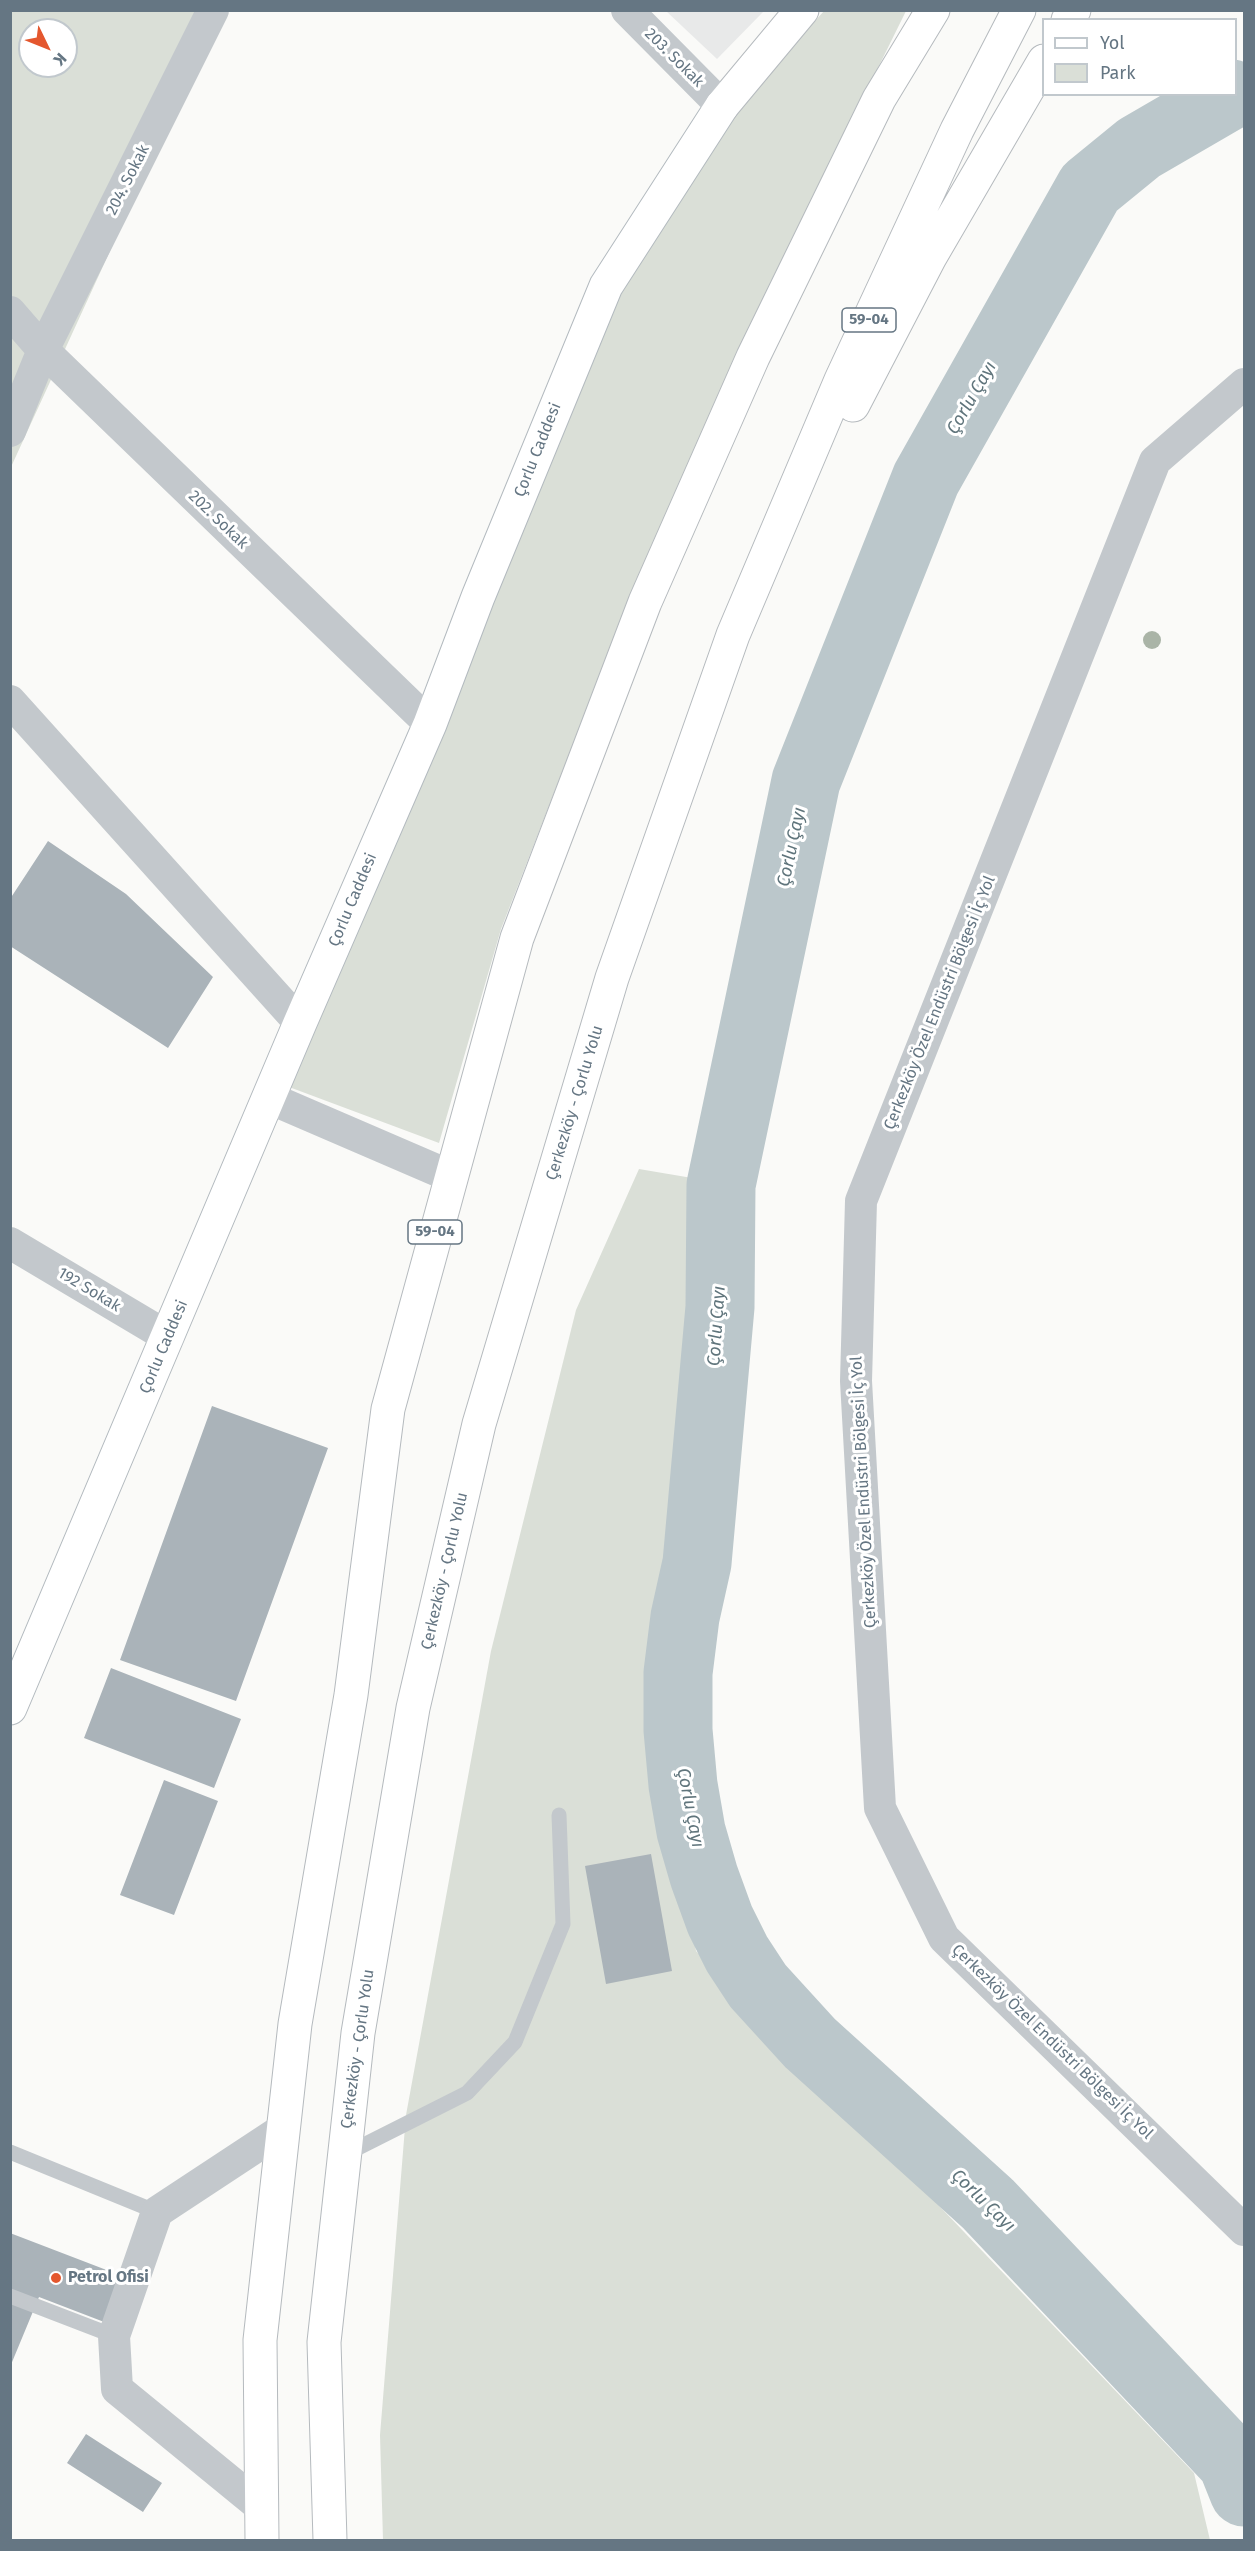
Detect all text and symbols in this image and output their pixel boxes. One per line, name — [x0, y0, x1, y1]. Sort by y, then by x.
north arrow — [18, 18, 78, 78]
legend — [1042, 18, 1237, 96]
street label: 203. Sokak — [640, 24, 708, 92]
text: Yol — [1100, 32, 1125, 54]
text: K — [50, 49, 70, 69]
text: Park — [1100, 62, 1135, 84]
street label: 204. Sokak — [102, 142, 154, 218]
road number: 59-04 — [842, 308, 896, 332]
water label: Çorlu Çayı — [942, 358, 1002, 438]
street label: Çorlu Caddesi — [510, 400, 566, 500]
street label: 202. Sokak — [184, 487, 252, 553]
water label: Çorlu Çayı — [773, 805, 811, 889]
street label: Çorlu Caddesi — [325, 850, 381, 950]
street label: Çerkezköy Özel Endüstri Bölgesi İç Yol — [880, 873, 1000, 1133]
street label: Çerkezköy - Çorlu Yolu — [542, 1023, 608, 1183]
road number: 59-04 — [408, 1220, 462, 1244]
street label: 192 Sokak — [54, 1264, 124, 1316]
water label: Çorlu Çayı — [703, 1285, 731, 1367]
street label: Çorlu Caddesi — [136, 1297, 192, 1397]
street label: Çerkezköy Özel Endüstri Bölgesi İç Yol — [847, 1356, 881, 1628]
street label: Çerkezköy - Çorlu Yolu — [418, 1490, 472, 1652]
water label: Çorlu Çayı — [672, 1766, 708, 1850]
street label: Çerkezköy Özel Endüstri Bölgesi İç Yol — [947, 1941, 1157, 2143]
street label: Çerkezköy - Çorlu Yolu — [337, 1968, 379, 2130]
water label: Çorlu Çayı — [946, 2165, 1020, 2237]
place label: Petrol Ofisi — [68, 2268, 149, 2288]
marker: Petrol Ofisi — [49, 2271, 63, 2285]

